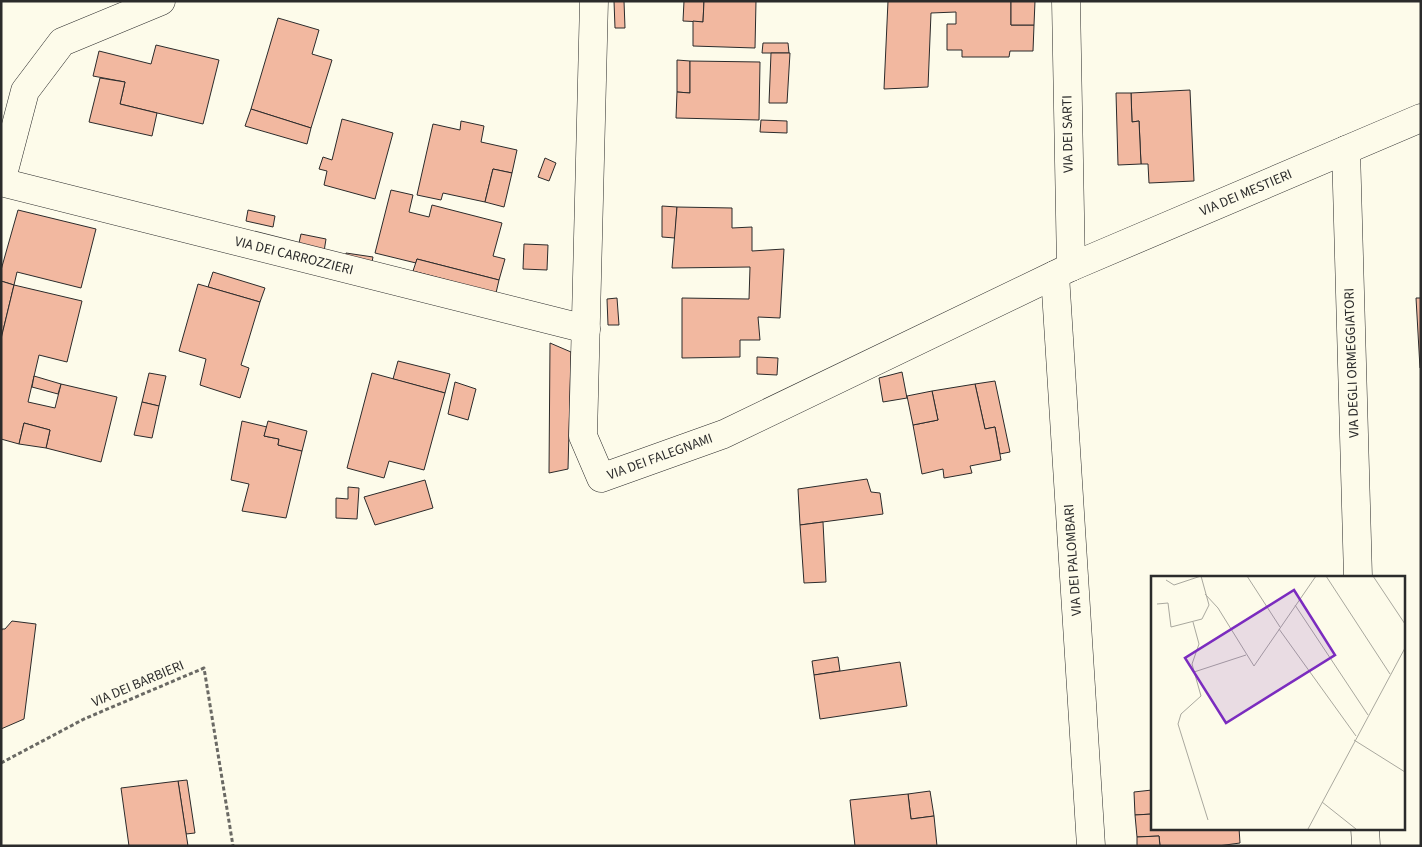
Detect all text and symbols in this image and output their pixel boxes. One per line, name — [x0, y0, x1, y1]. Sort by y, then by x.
street label: VIA DEI SARTI — [1057, 95, 1079, 173]
street label: VIA DEI MESTIERI — [1197, 165, 1295, 221]
street label: VIA DEI CARROZZIERI — [232, 232, 356, 280]
street label: VIA DEGLI ORMEGGIATORI — [1339, 288, 1365, 438]
street label: VIA DEI FALEGNAMI — [604, 429, 716, 485]
street label: VIA DEI PALOMBARI — [1059, 503, 1087, 617]
inset map — [1151, 576, 1404, 830]
street label: VIA DEI BARBIERI — [89, 656, 187, 712]

